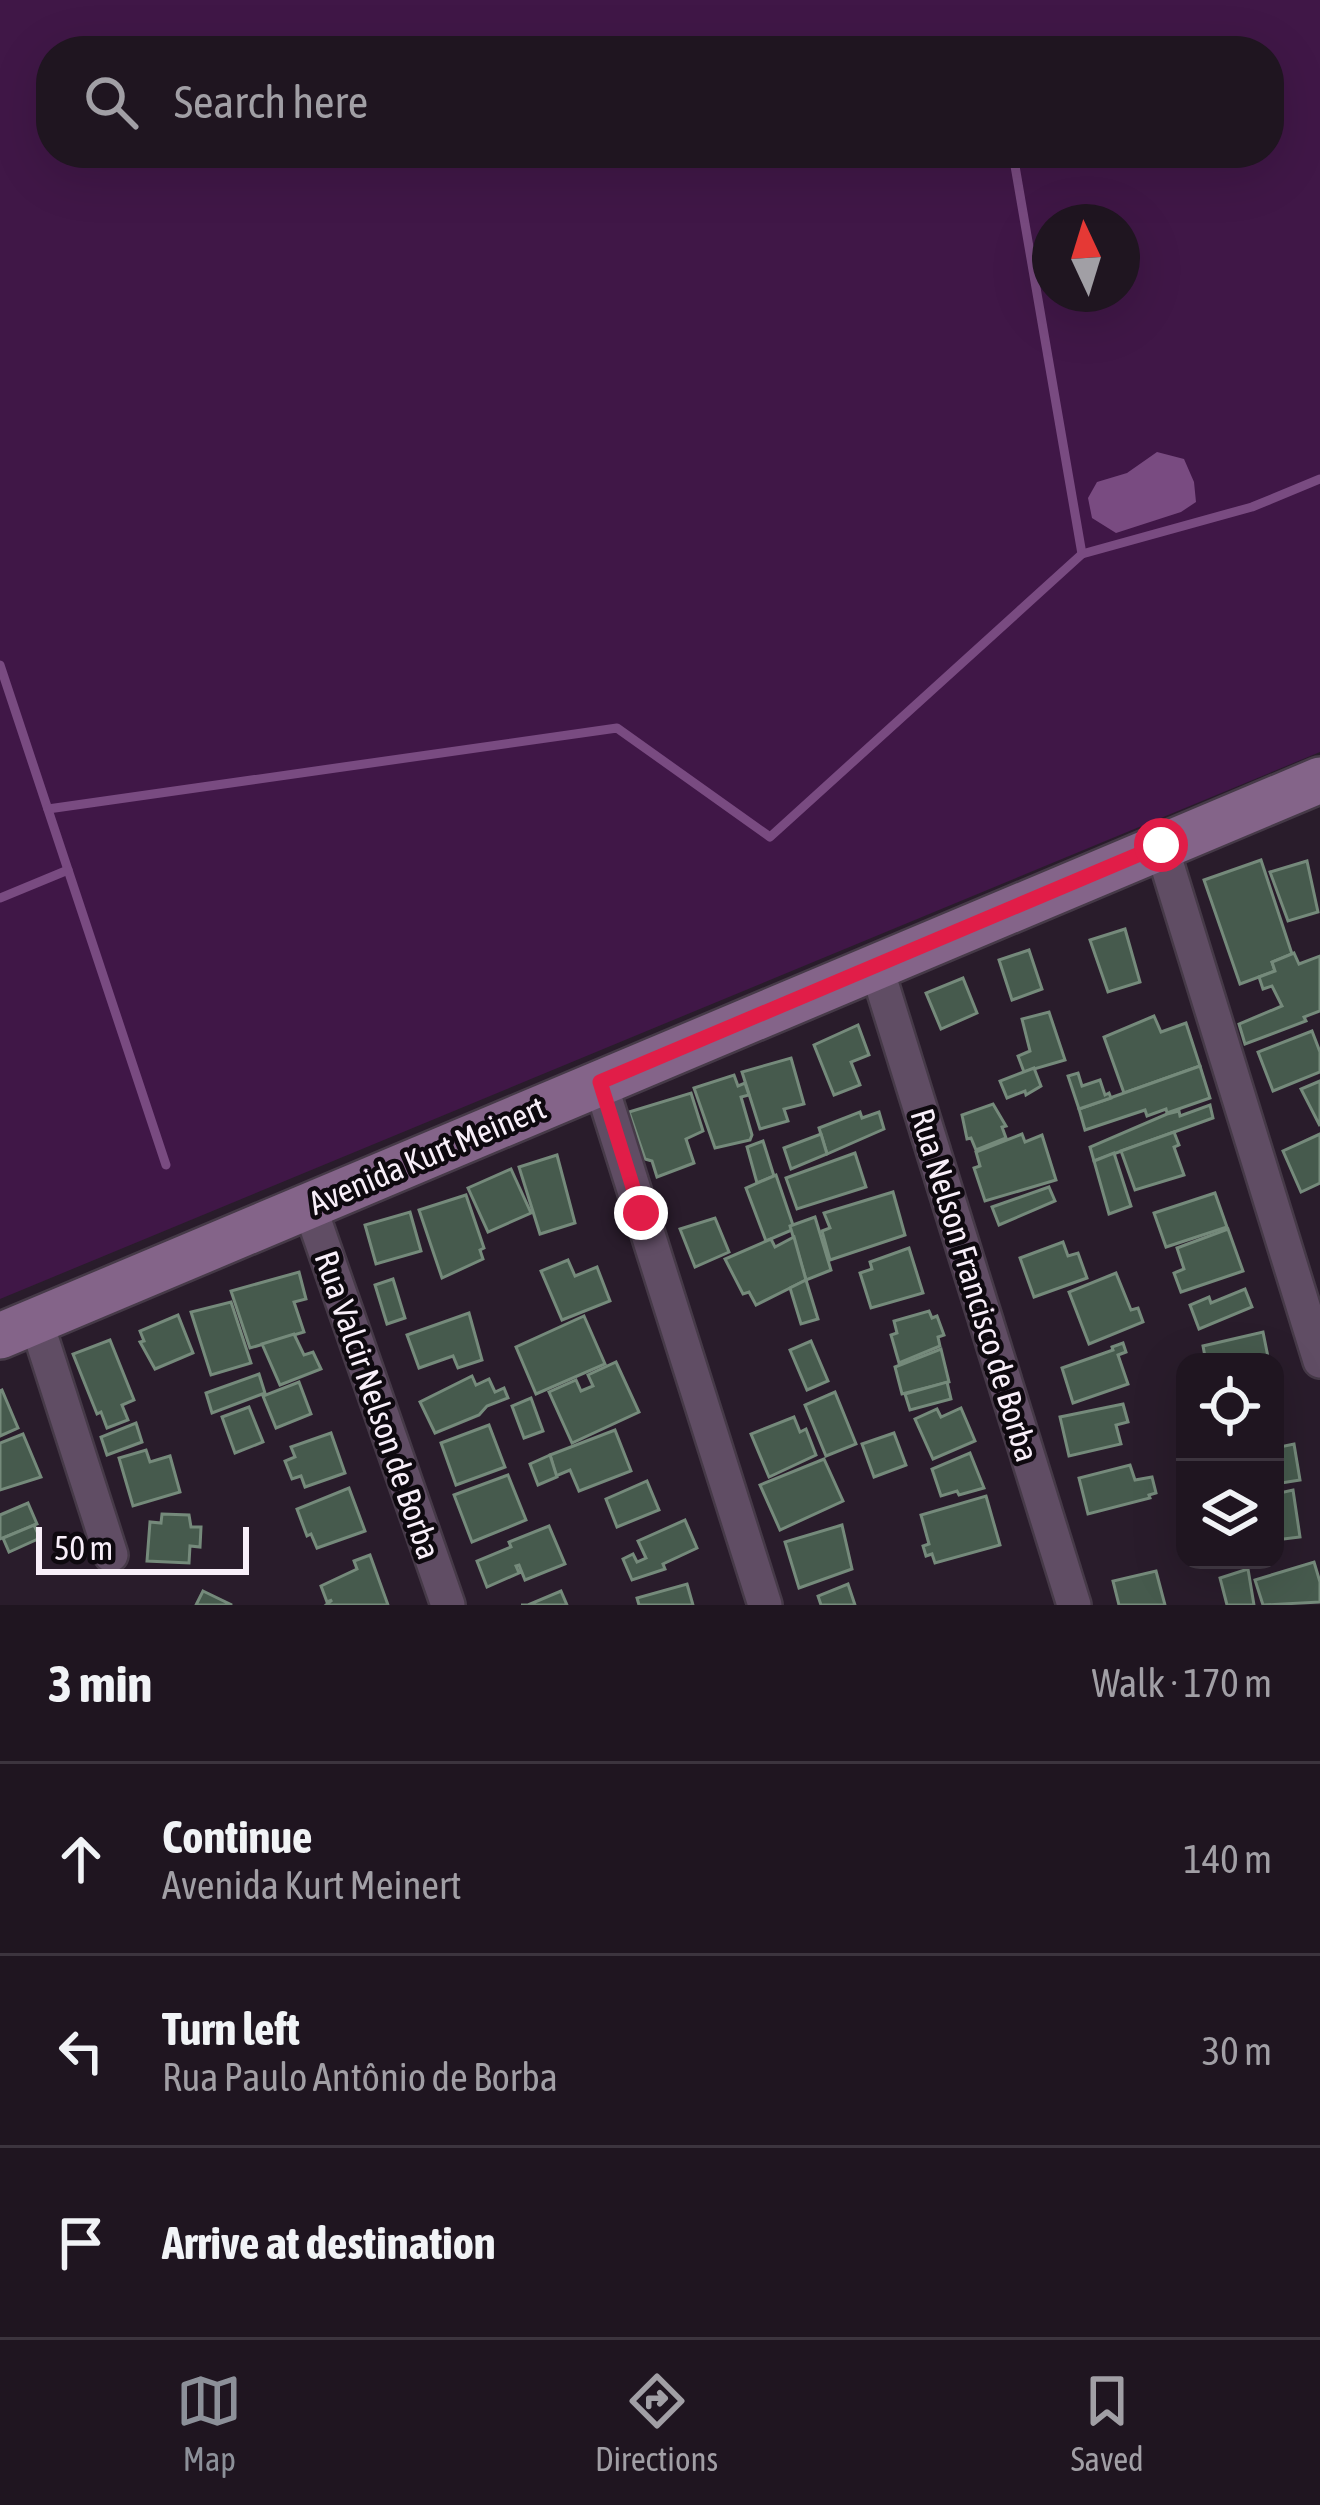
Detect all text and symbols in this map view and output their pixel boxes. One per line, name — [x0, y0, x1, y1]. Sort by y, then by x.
search box — [36, 36, 1284, 168]
icon: search — [78, 69, 144, 135]
text: Search here — [174, 76, 368, 128]
north arrow — [1032, 204, 1140, 312]
route start — [1134, 818, 1188, 872]
street label: Avenida Kurt Meinert — [303, 1088, 551, 1222]
street label: Rua Nelson Francisco de Borba — [903, 1104, 1047, 1466]
route end — [614, 1186, 668, 1240]
street label: Rua Valcir Nelson de Borba — [307, 1246, 449, 1564]
map controls — [1176, 1353, 1284, 1569]
button: locate — [1176, 1353, 1284, 1461]
button: layers — [1176, 1461, 1284, 1569]
scale bar — [36, 1521, 249, 1574]
text: 50 m — [54, 1529, 113, 1567]
text: 3 min — [48, 1654, 152, 1713]
text: Walk · 170 m — [1092, 1661, 1272, 1705]
text: Continue — [162, 1811, 313, 1863]
icon: ahead — [48, 1826, 114, 1892]
text: 140 m — [1184, 1837, 1272, 1881]
text: Avenida Kurt Meinert — [162, 1863, 461, 1907]
text: Turn left — [162, 2003, 300, 2055]
icon: left — [48, 2018, 114, 2084]
text: 30 m — [1202, 2029, 1272, 2073]
text: Rua Paulo Antônio de Borba — [162, 2055, 558, 2099]
icon: arrive — [48, 2210, 114, 2276]
text: Arrive at destination — [162, 2217, 496, 2269]
tab: Map — [176, 2368, 242, 2478]
tab: Directions — [595, 2368, 718, 2478]
tab: Saved — [1071, 2368, 1144, 2478]

